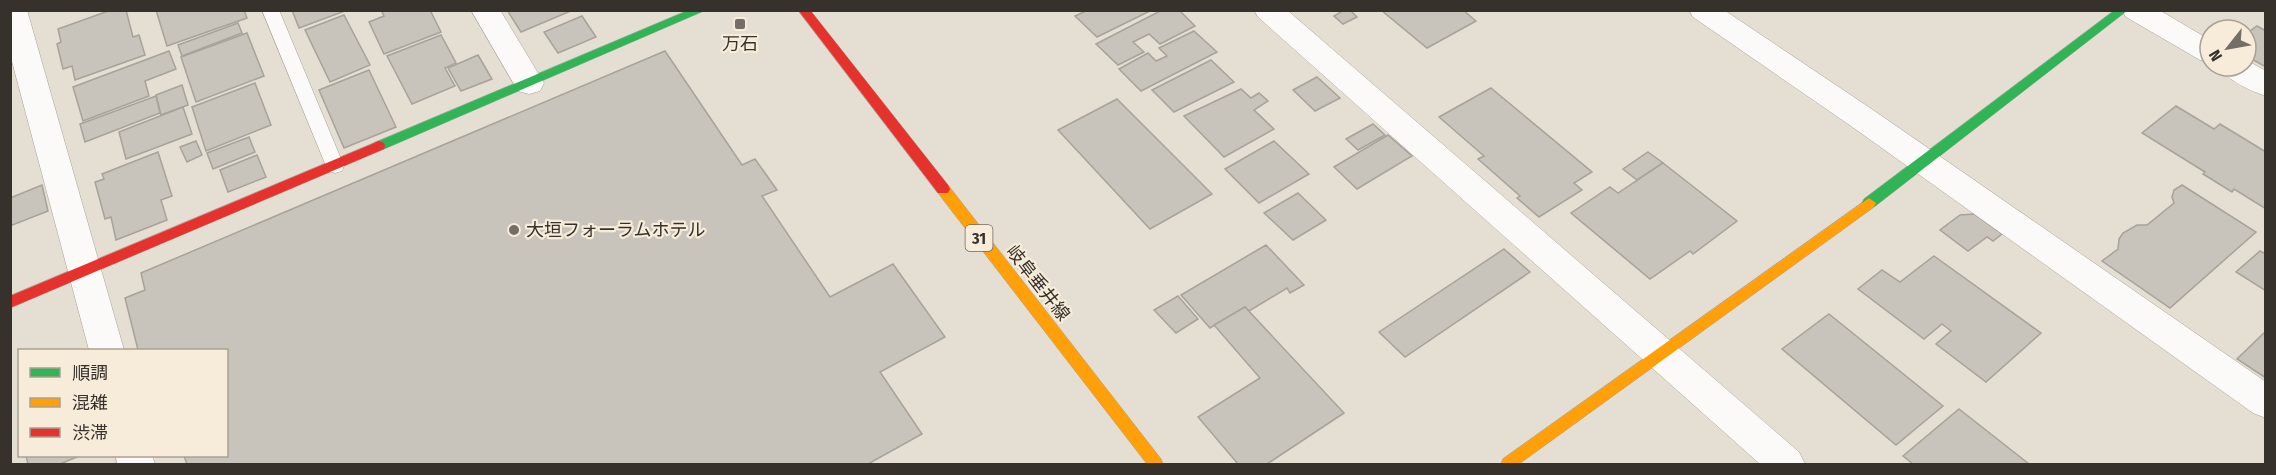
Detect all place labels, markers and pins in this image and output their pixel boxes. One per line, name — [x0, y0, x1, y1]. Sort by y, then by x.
marker: 万石 — [733, 17, 747, 31]
place label: 万石 — [722, 33, 758, 55]
place label: 大垣フォーラムホテル — [526, 219, 705, 241]
marker: 大垣フォーラムホテル — [507, 223, 521, 237]

